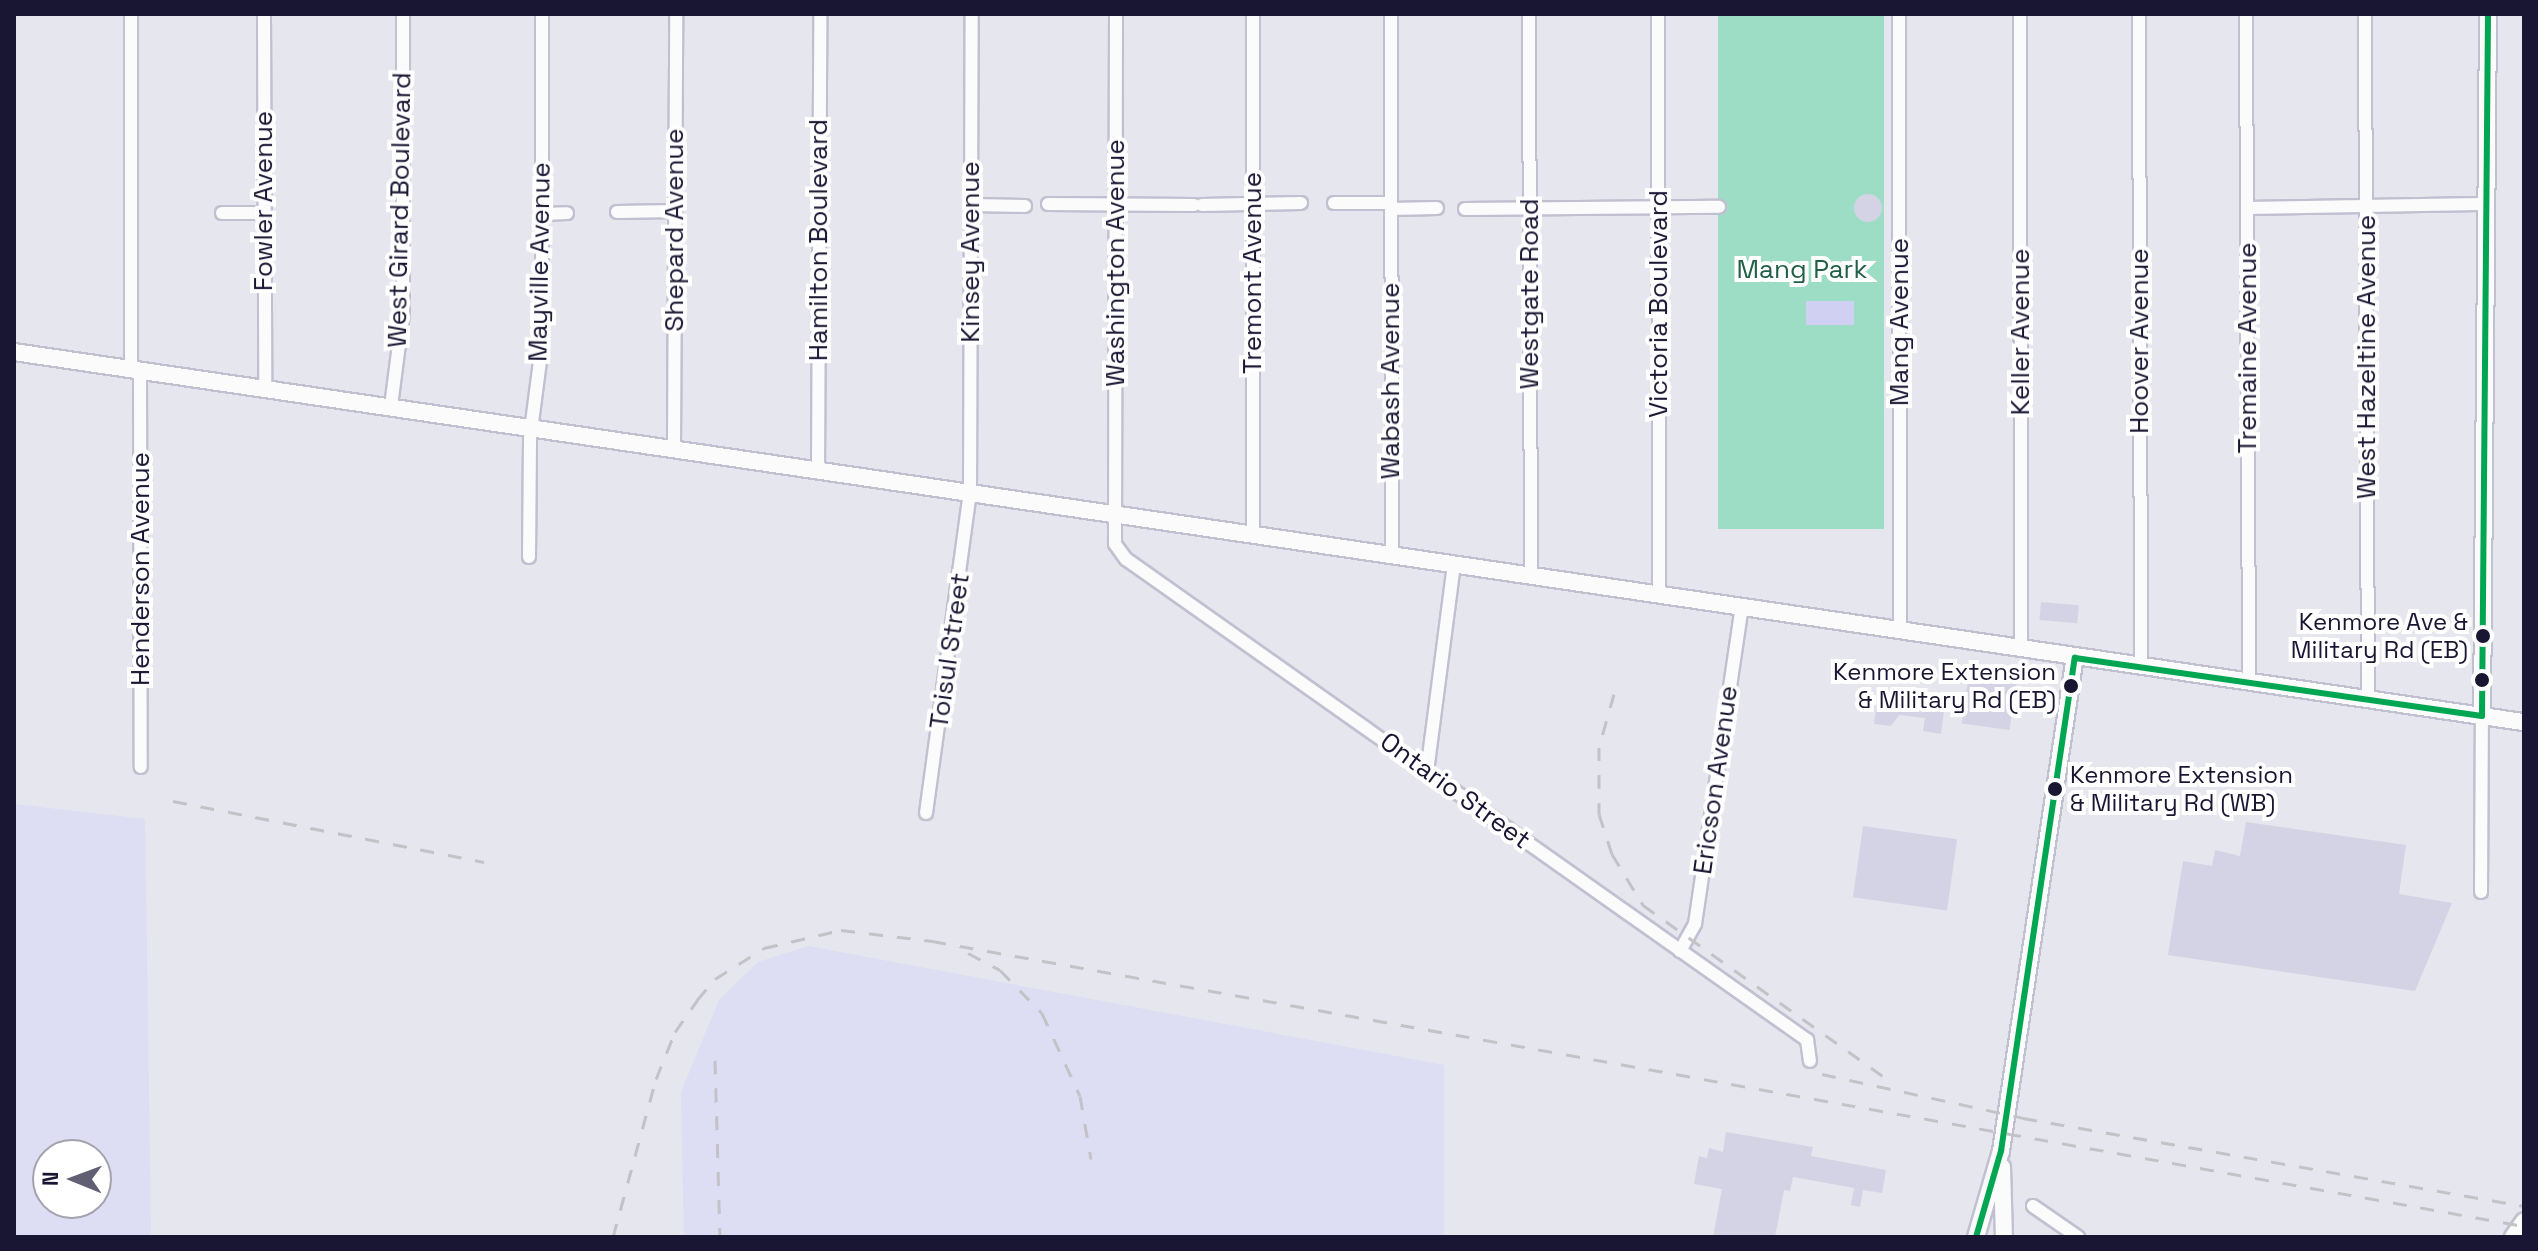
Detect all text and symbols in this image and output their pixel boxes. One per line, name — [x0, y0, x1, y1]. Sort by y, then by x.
street label: West Girard Boulevard — [382, 72, 418, 348]
street label: Fowler Avenue — [248, 111, 280, 291]
street label: Hamilton Boulevard — [803, 119, 835, 361]
street label: Shepard Avenue — [659, 128, 691, 332]
street label: Washington Avenue — [1100, 139, 1132, 387]
street label: Kinsey Avenue — [955, 161, 987, 343]
street label: Mayville Avenue — [523, 162, 557, 362]
street label: Tremont Avenue — [1237, 172, 1269, 374]
street label: Victoria Boulevard — [1643, 190, 1675, 418]
street label: Westgate Road — [1514, 199, 1546, 389]
street label: West Hazeltine Avenue — [2351, 215, 2383, 499]
street label: Mang Avenue — [1884, 238, 1916, 406]
street label: Tremaine Avenue — [2232, 242, 2264, 454]
street label: Keller Avenue — [2005, 248, 2037, 416]
street label: Hoover Avenue — [2124, 248, 2156, 434]
park label: Mang Park — [1737, 254, 1867, 286]
street label: Wabash Avenue — [1375, 282, 1407, 480]
street label: Henderson Avenue — [125, 452, 157, 686]
street label: Toisul Street — [924, 571, 976, 731]
place label: Kenmore Ave & Military Rd (EB) — [2291, 608, 2468, 664]
marker: Kenmore Ave & Military Rd (EB) — [2475, 628, 2491, 644]
place label: Kenmore Extension & Military Rd (EB) — [1833, 658, 2056, 714]
unlabelled marker — [2474, 672, 2490, 688]
marker: Kenmore Extension & Military Rd (EB) — [2063, 678, 2079, 694]
street label: Ericson Avenue — [1687, 683, 1745, 877]
street label: Ontario Street — [1374, 726, 1536, 856]
place label: Kenmore Extension & Military Rd (WB) — [2070, 761, 2293, 817]
marker: Kenmore Extension & Military Rd (WB) — [2047, 781, 2063, 797]
north arrow — [32, 1139, 112, 1219]
text: N — [36, 1171, 64, 1186]

